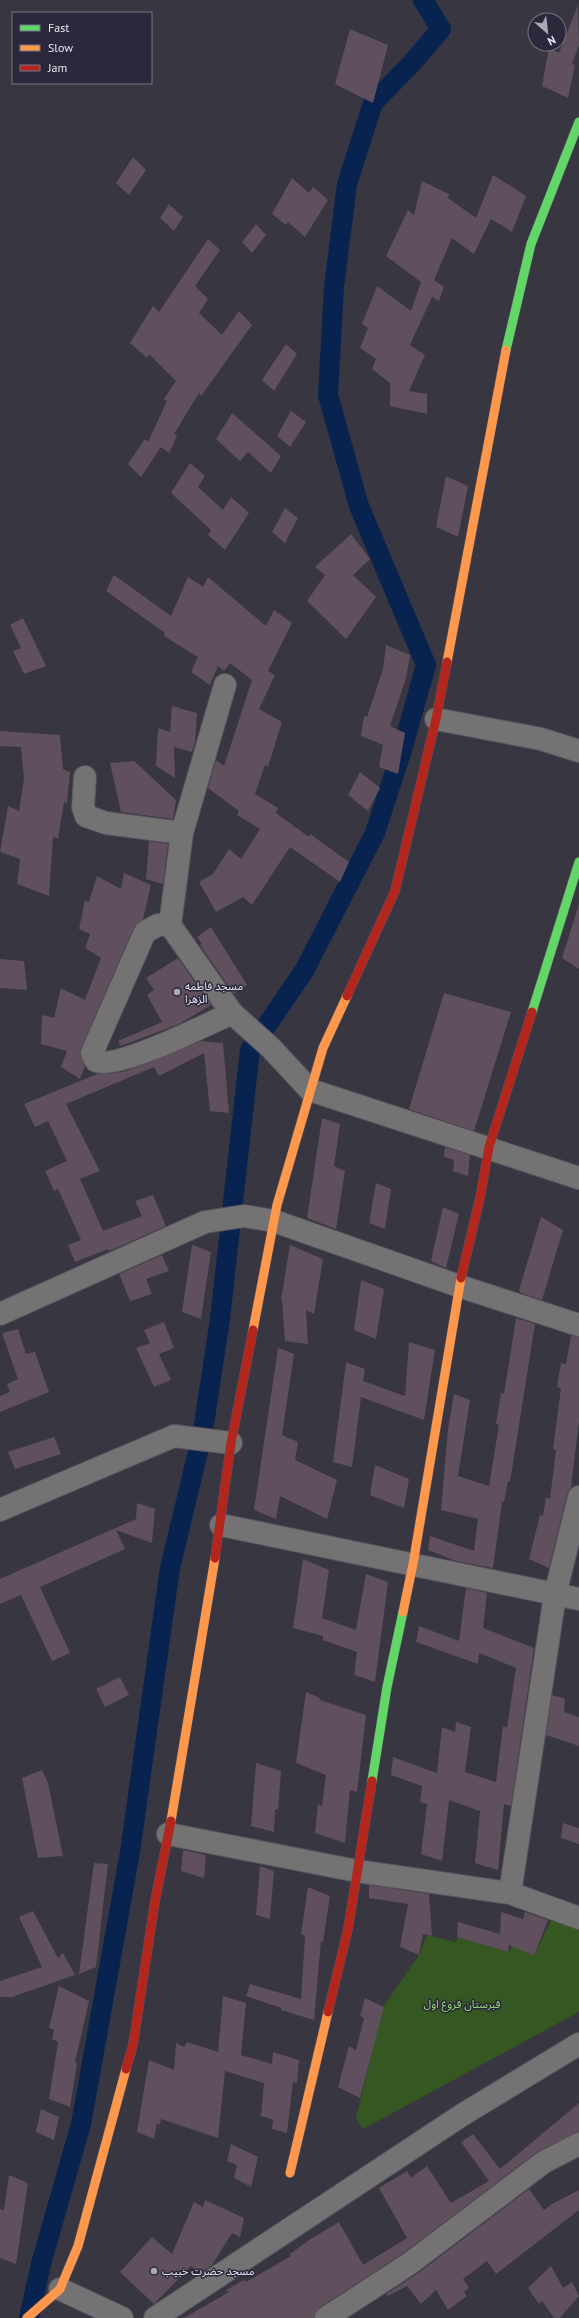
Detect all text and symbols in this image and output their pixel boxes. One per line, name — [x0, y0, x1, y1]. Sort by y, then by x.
legend — [12, 12, 152, 84]
north arrow — [527, 12, 567, 52]
text: Fast — [48, 20, 69, 35]
text: N — [545, 33, 558, 49]
text: Slow — [48, 40, 73, 55]
text: Jam — [47, 60, 67, 75]
place label: مسجد فاطمه الزهرا — [185, 979, 243, 1006]
marker: مسجد فاطمه الزهرا — [172, 987, 182, 997]
park label: قبرستان قروغ اول — [424, 1997, 501, 2012]
place label: مسجد حضرت خبیب — [162, 2264, 255, 2278]
marker: مسجد حضرت خبیب — [149, 2266, 159, 2276]

